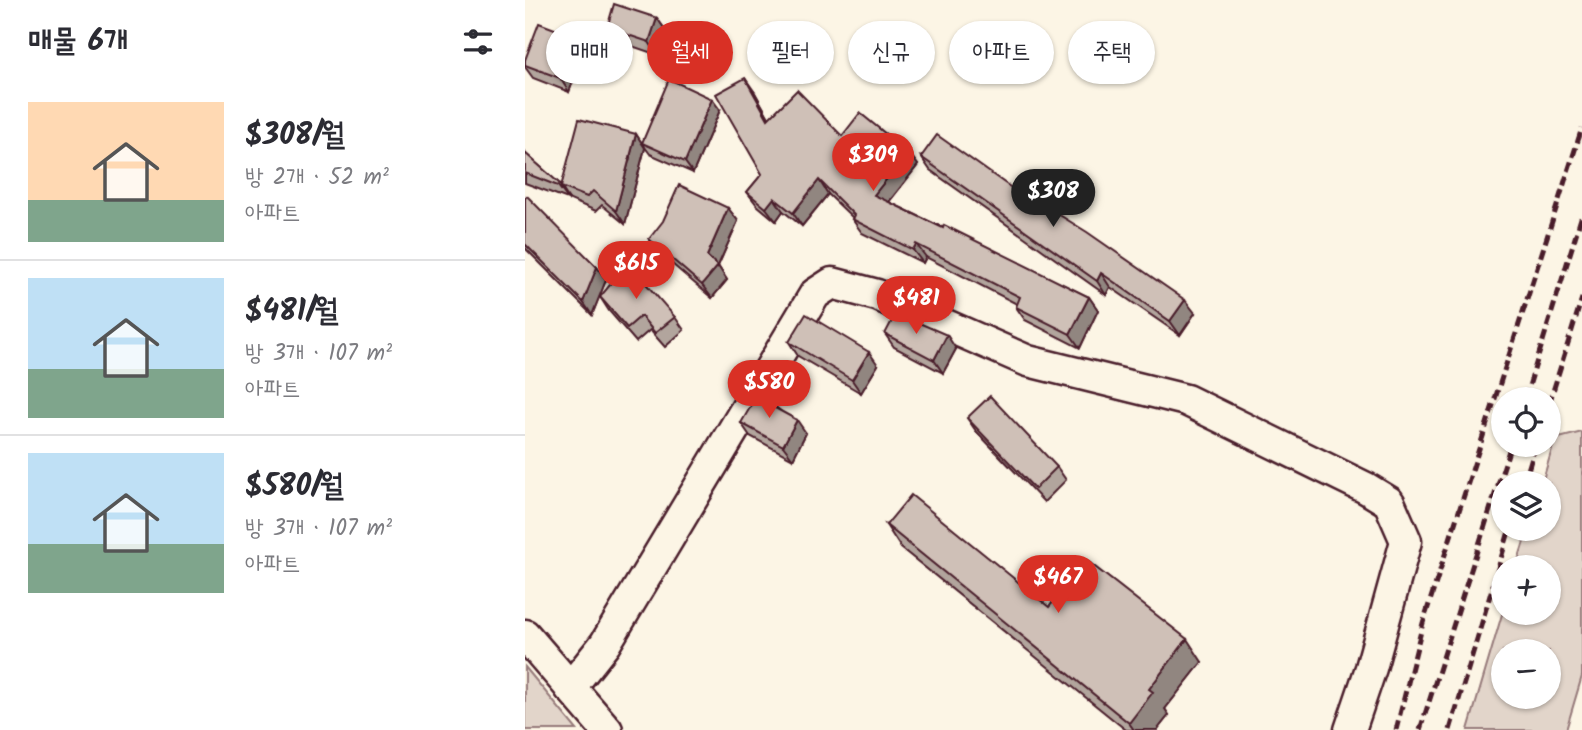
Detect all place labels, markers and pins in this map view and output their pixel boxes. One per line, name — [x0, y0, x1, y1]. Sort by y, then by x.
pin: $309 — [832, 134, 914, 193]
pin: $308 — [1012, 170, 1094, 229]
pin: $615 — [595, 242, 677, 301]
pin: $481 — [875, 276, 957, 336]
pin: $580 — [728, 360, 810, 420]
pin: $467 — [1017, 556, 1099, 615]

